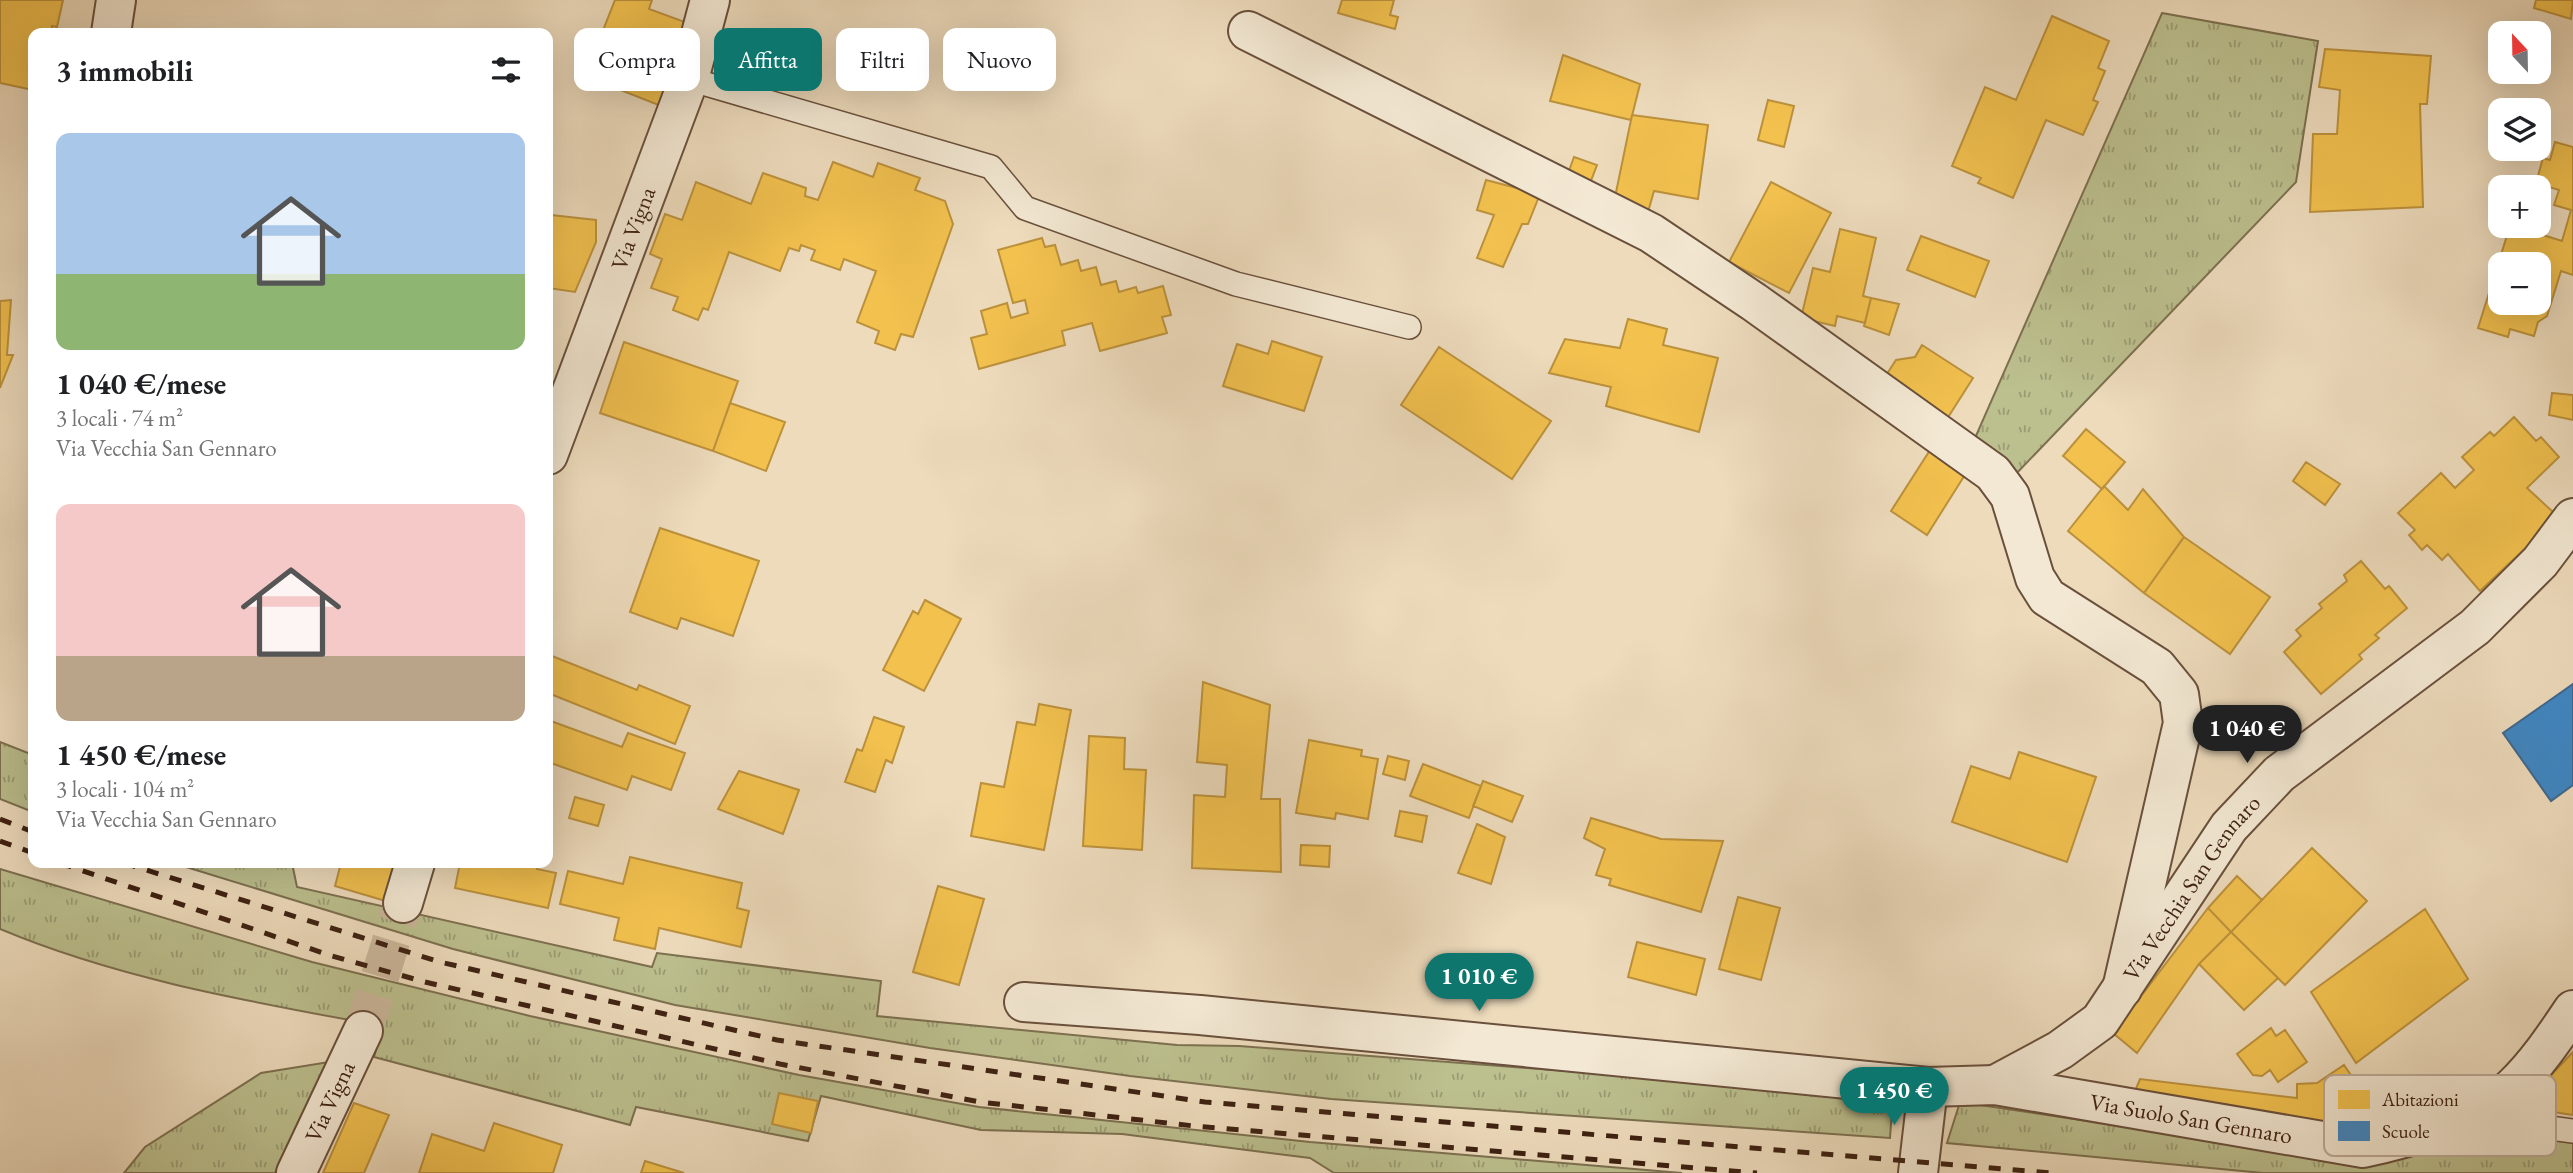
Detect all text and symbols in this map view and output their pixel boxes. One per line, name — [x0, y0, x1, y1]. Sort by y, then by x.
north arrow — [2488, 21, 2552, 84]
map controls — [2488, 21, 2551, 315]
chip: Compra — [574, 28, 700, 91]
chip: Affitta — [714, 28, 822, 91]
chip: Filtri — [836, 28, 929, 91]
chip: Nuovo — [943, 28, 1056, 91]
text: 3 immobili — [56, 51, 193, 90]
icon: filters — [487, 51, 525, 89]
button: layers — [2488, 98, 2551, 161]
button: + — [2488, 175, 2551, 238]
icon: home — [228, 178, 354, 304]
street label: Via Vigna — [604, 182, 662, 274]
button: − — [2488, 252, 2551, 315]
text: 1 040 €/mese — [56, 364, 226, 403]
text: 3 locali · 74 m² — [56, 403, 183, 433]
text: Via Vecchia San Gennaro — [56, 433, 277, 463]
icon: home — [228, 549, 354, 675]
pin: 1 040 € — [2182, 706, 2312, 765]
text: 1 040 € — [2209, 713, 2285, 743]
text: 1 450 €/mese — [56, 735, 226, 774]
text: 3 locali · 104 m² — [56, 774, 194, 804]
street label: Via Vecchia San Gennaro — [2116, 788, 2267, 987]
text: Via Vecchia San Gennaro — [56, 804, 277, 834]
pin: 1 010 € — [1414, 954, 1544, 1013]
text: 1 010 € — [1441, 961, 1517, 991]
street label: Via Vigna — [298, 1055, 362, 1147]
pin: 1 450 € — [1829, 1068, 1959, 1127]
text: 1 450 € — [1856, 1075, 1932, 1105]
legend — [2324, 1075, 2556, 1156]
street label: Via Suolo San Gennaro — [2088, 1087, 2295, 1151]
text: Abitazioni — [2381, 1087, 2459, 1112]
text: Scuole — [2382, 1119, 2430, 1144]

